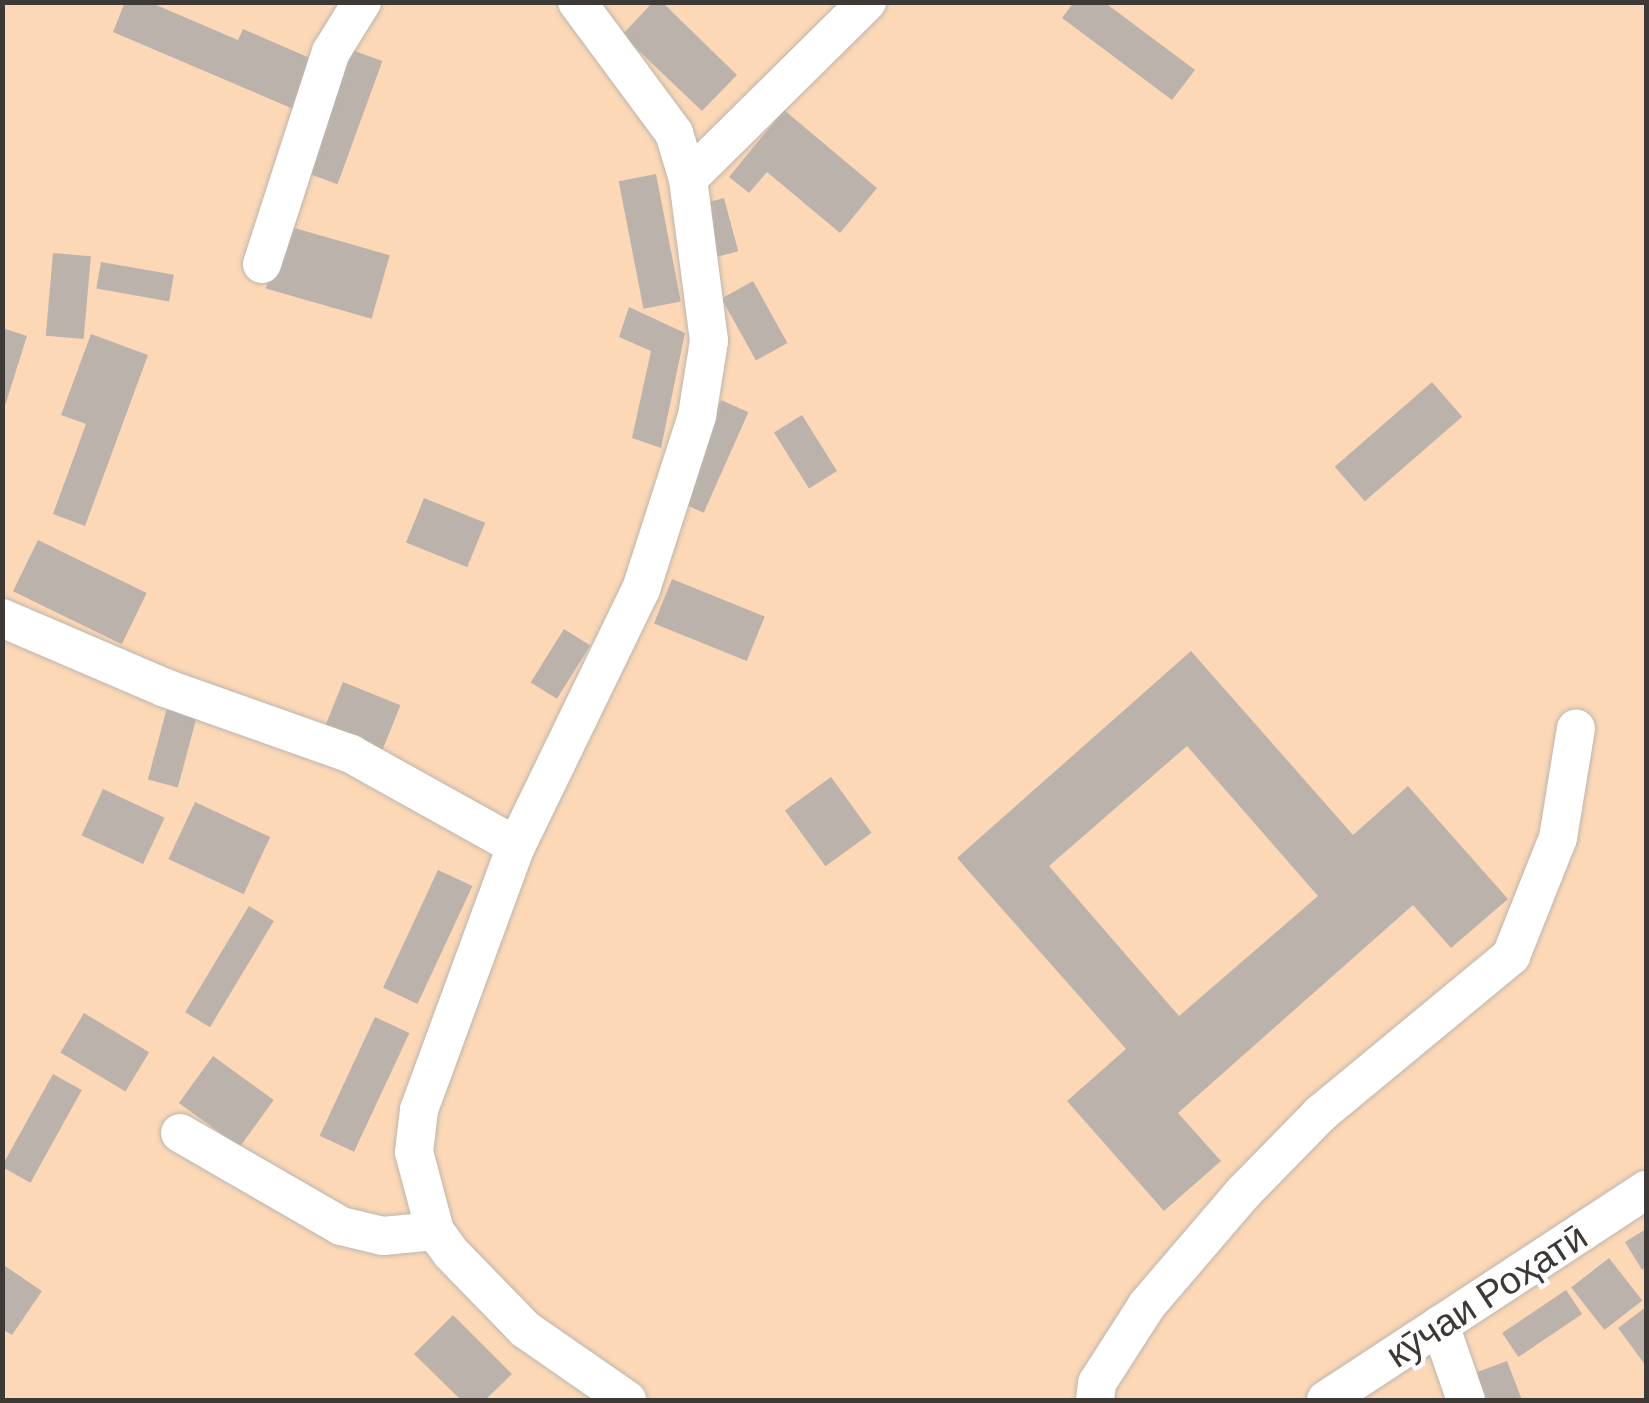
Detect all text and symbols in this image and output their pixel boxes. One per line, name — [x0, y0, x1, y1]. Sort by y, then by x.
street label: кӯчаи Роҳатӣ — [1378, 1214, 1596, 1378]

